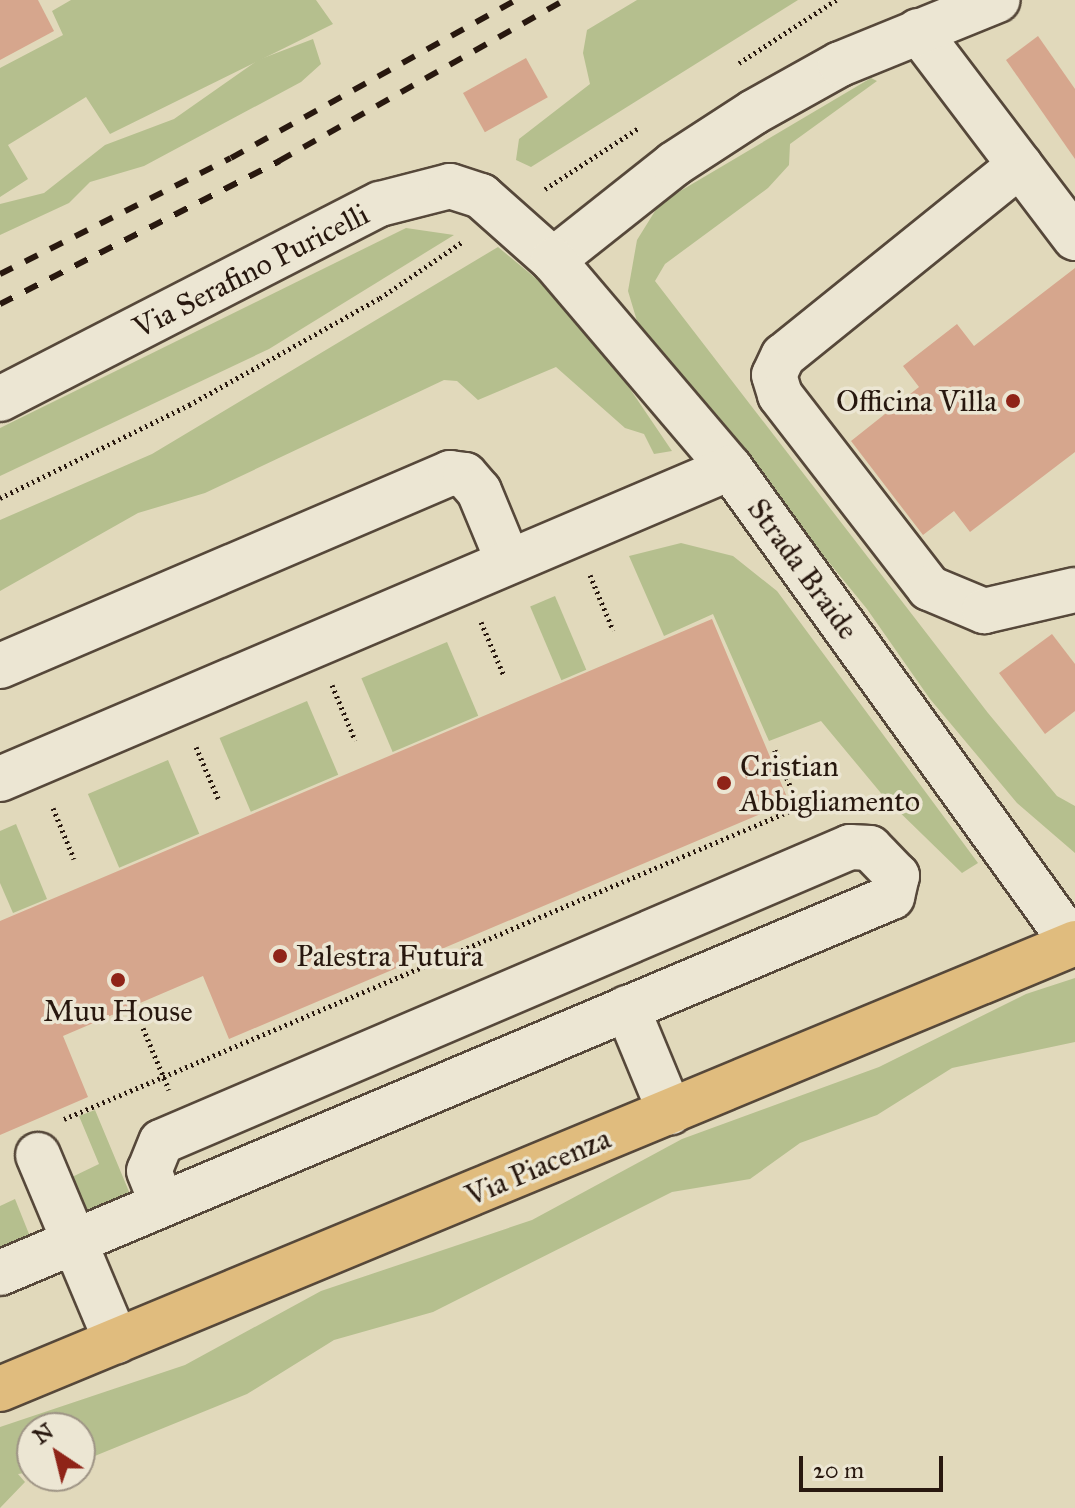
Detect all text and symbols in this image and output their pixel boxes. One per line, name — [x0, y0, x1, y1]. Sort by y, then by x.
street label: Via Serafino Puricelli — [127, 196, 375, 346]
place label: Officina Villa — [836, 383, 997, 419]
marker: Officina Villa — [1004, 392, 1022, 410]
street label: Strada Braide — [740, 492, 866, 646]
place label: Cristian Abbigliamento — [740, 748, 920, 818]
marker: Cristian Abbigliamento — [715, 774, 733, 792]
place label: Palestra Futura — [296, 938, 484, 974]
marker: Palestra Futura — [271, 947, 289, 965]
marker: Muu House — [109, 971, 127, 989]
place label: Muu House — [43, 993, 193, 1029]
street label: Via Piacenza — [460, 1120, 616, 1214]
north arrow — [16, 1412, 96, 1492]
text: N — [28, 1417, 58, 1450]
scale bar — [803, 1440, 947, 1490]
text: 20 m — [813, 1455, 864, 1485]

